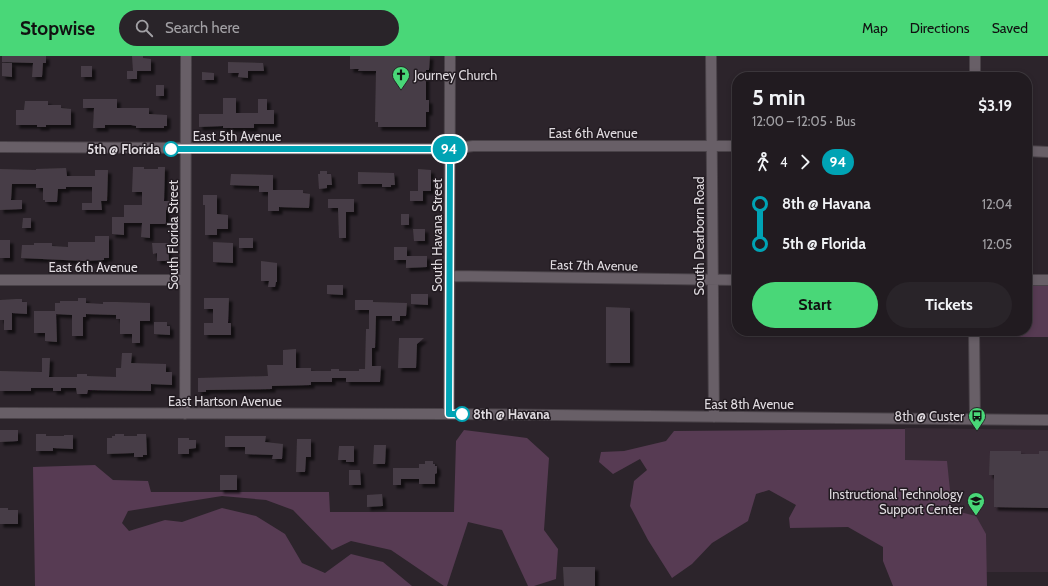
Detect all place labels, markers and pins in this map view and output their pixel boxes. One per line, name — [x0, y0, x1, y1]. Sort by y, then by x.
church icon: Journey Church — [391, 65, 411, 90]
place label: Journey Church — [413, 67, 497, 83]
place label: 5th @ Florida — [87, 141, 161, 157]
marker: 5th @ Florida — [163, 141, 179, 157]
marker: 8th @ Havana — [454, 406, 470, 422]
place label: 8th @ Havana — [473, 406, 550, 422]
bus stop icon: 8th @ Custer — [967, 406, 987, 431]
place label: 8th @ Custer — [894, 408, 965, 424]
place label: Instructional Technology Support Center — [829, 486, 964, 517]
school or university icon: Instructional Technology Support Center — [966, 491, 986, 516]

